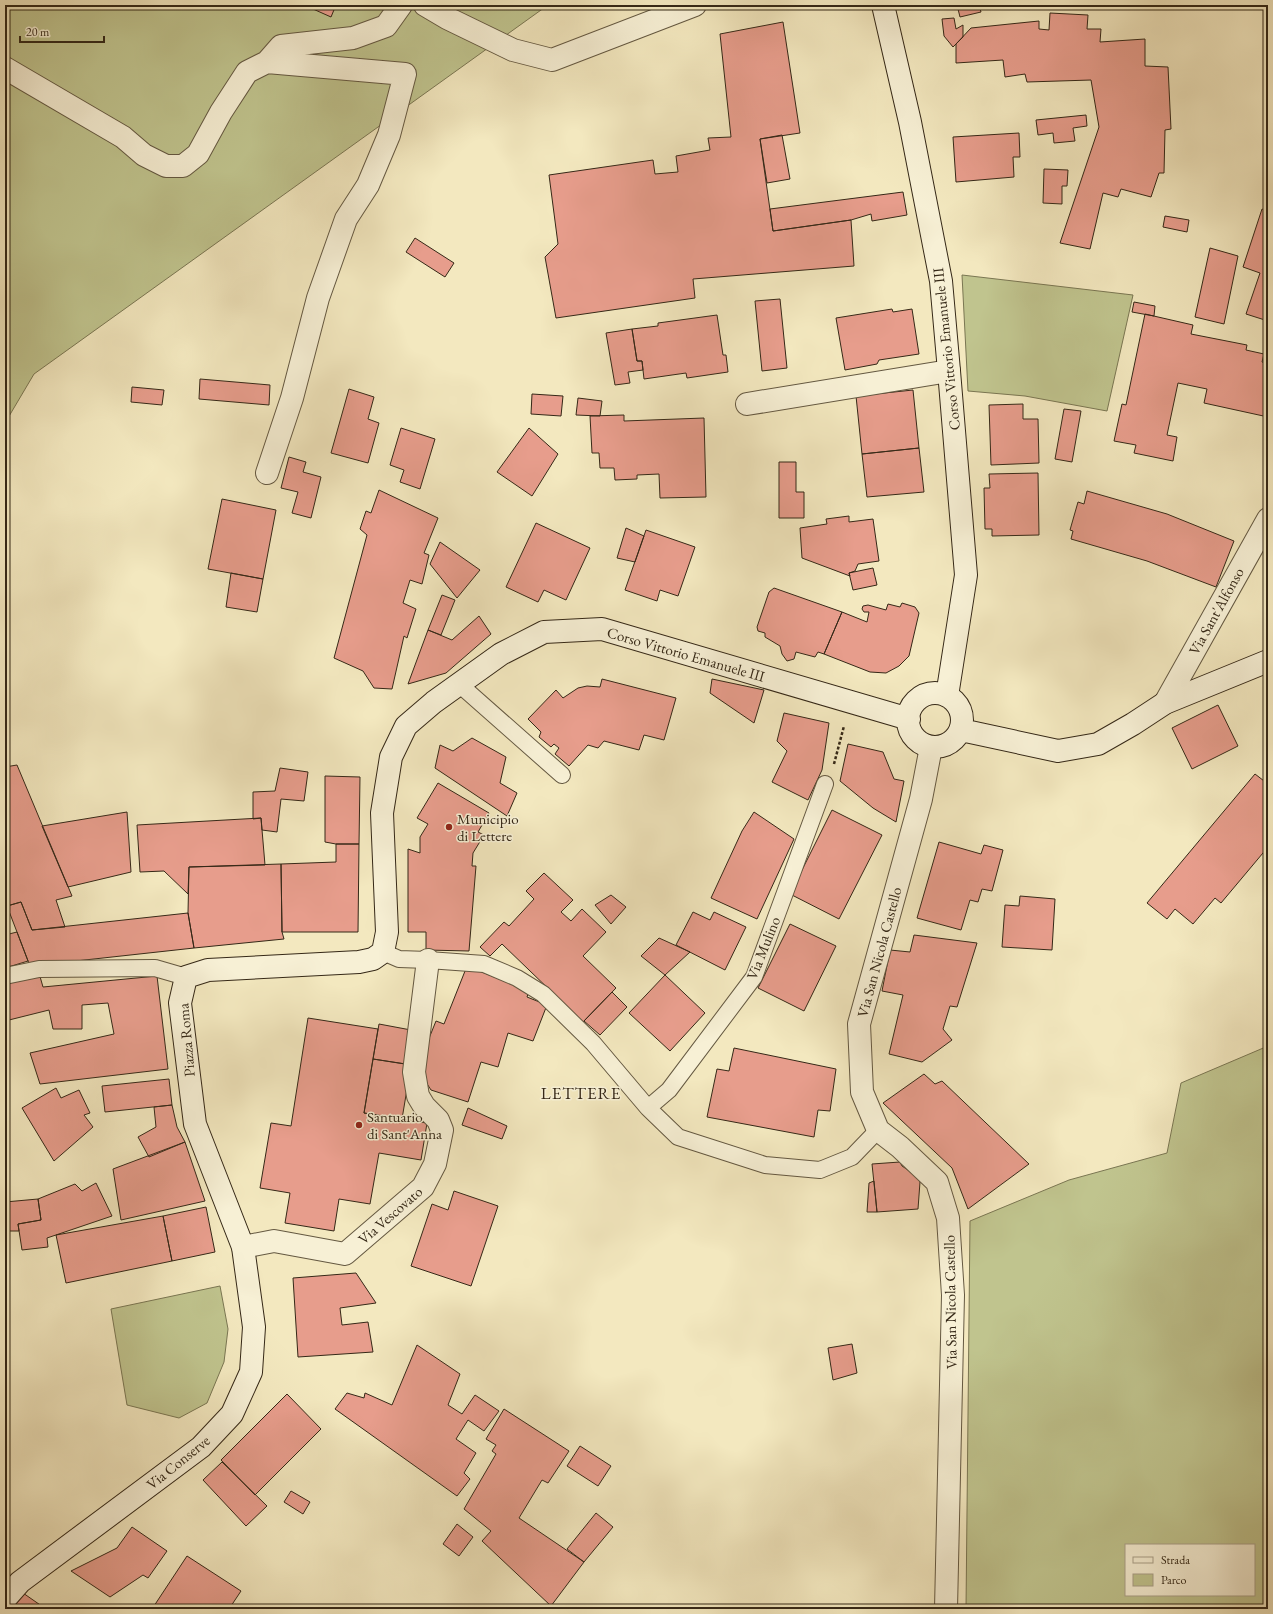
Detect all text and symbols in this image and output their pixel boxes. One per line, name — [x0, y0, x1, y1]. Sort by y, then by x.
scale bar — [20, 18, 104, 44]
text: 20 m — [26, 24, 50, 40]
street label: Corso Vittorio Emanuele III — [928, 267, 964, 431]
street label: Via Sant'Alfonso — [1184, 564, 1248, 658]
street label: Corso Vittorio Emanuele III — [605, 622, 767, 686]
place label: Municipio di Lettere — [457, 809, 519, 845]
marker: Municipio di Lettere — [444, 822, 454, 832]
street label: Via San Nicola Castello — [852, 885, 906, 1019]
street label: Via Mulino — [742, 914, 784, 982]
street label: Piazza Roma — [173, 1002, 199, 1078]
district label: LETTERE — [541, 1082, 621, 1104]
place label: Santuario di Sant'Anna — [367, 1107, 442, 1143]
marker: Santuario di Sant'Anna — [354, 1120, 364, 1130]
street label: Via Vescovato — [354, 1182, 426, 1248]
street label: Via San Nicola Castello — [939, 1235, 961, 1369]
street label: Via Conserve — [142, 1431, 214, 1493]
legend — [1125, 1544, 1255, 1596]
text: Strada — [1161, 1552, 1190, 1568]
text: Parco — [1161, 1572, 1186, 1588]

